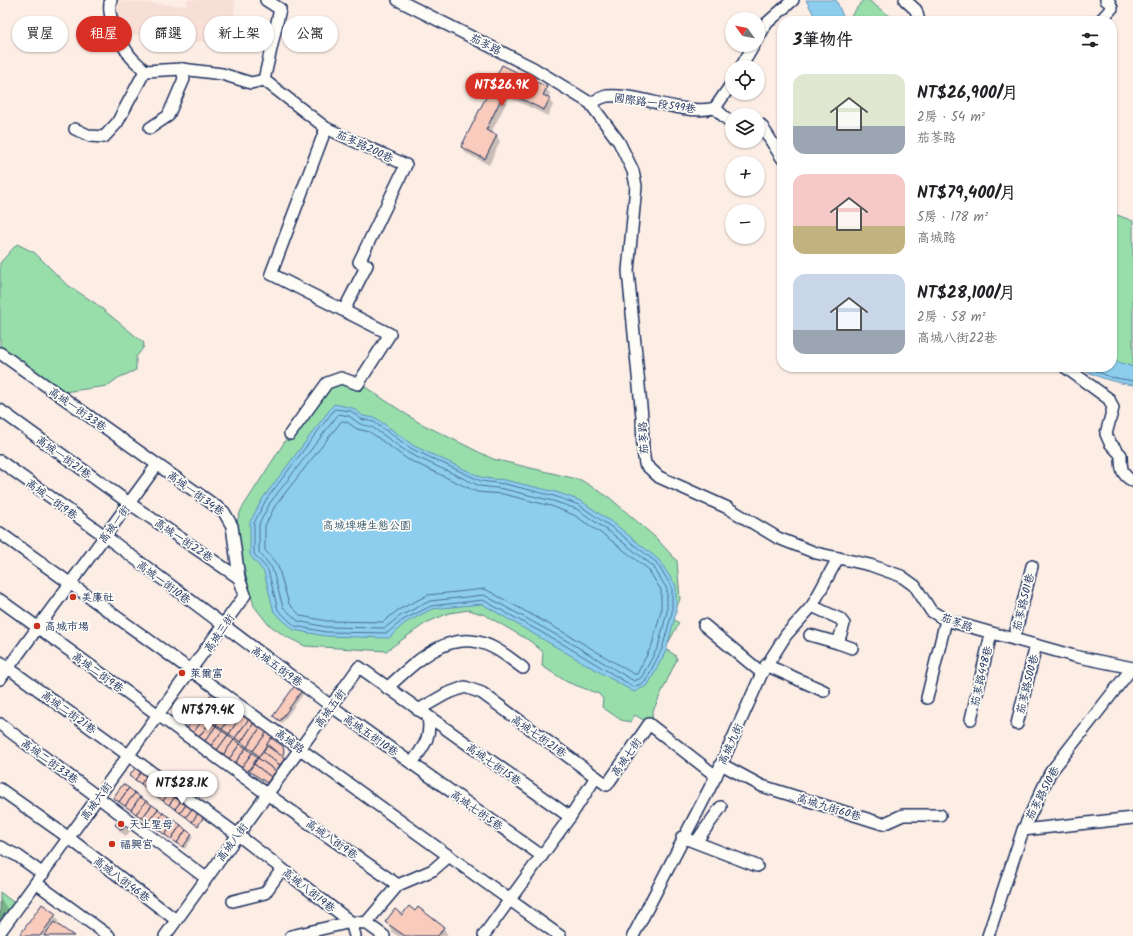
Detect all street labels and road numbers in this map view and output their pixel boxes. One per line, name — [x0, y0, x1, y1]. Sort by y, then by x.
street label: 茄苳路 — [467, 29, 504, 60]
street label: 國際路一段599巷 — [613, 89, 697, 119]
street label: 茄苳路200巷 — [333, 126, 396, 168]
street label: 高城一街33巷 — [45, 383, 110, 437]
street label: 茄苳路 — [634, 421, 654, 455]
street label: 高城一街21巷 — [32, 431, 95, 484]
street label: 高城一街34巷 — [163, 467, 228, 521]
street label: 高城一街9巷 — [22, 475, 81, 525]
street label: 高城一街 — [95, 501, 136, 548]
street label: 高城一街22巷 — [150, 514, 217, 567]
street label: 高城一街10巷 — [132, 556, 194, 609]
street label: 茄苳路501巷 — [1008, 572, 1040, 633]
street label: 茄苳路 — [938, 609, 975, 637]
street label: 高城三街 — [200, 610, 240, 657]
street label: 高城五街9巷 — [247, 642, 306, 692]
street label: 茄苳路498巷 — [966, 644, 998, 708]
street label: 高城二街9巷 — [68, 648, 127, 698]
street label: 茄苳路500巷 — [1012, 653, 1044, 716]
street label: 高城五街 — [311, 685, 352, 732]
street label: 高城二街21巷 — [37, 686, 100, 739]
street label: 高城五街10巷 — [339, 710, 402, 762]
street label: 高城七街21巷 — [507, 711, 570, 763]
street label: 高城九街 — [714, 720, 748, 768]
street label: 高城路 — [271, 725, 308, 759]
street label: 高城七街 — [607, 734, 647, 781]
street label: 高城二街33巷 — [17, 735, 82, 789]
street label: 高城七街15巷 — [462, 739, 525, 791]
street label: 茄苳路510巷 — [1021, 763, 1065, 824]
street label: 高城六街 — [77, 778, 118, 825]
street label: 高城七街5巷 — [446, 786, 507, 836]
street label: 高城九街60巷 — [794, 790, 863, 826]
street label: 高城八街9巷 — [302, 815, 361, 865]
street label: 高城八街 — [213, 819, 254, 866]
street label: 高城八街46巷 — [89, 852, 154, 907]
street label: 高城八街19巷 — [278, 864, 339, 918]

